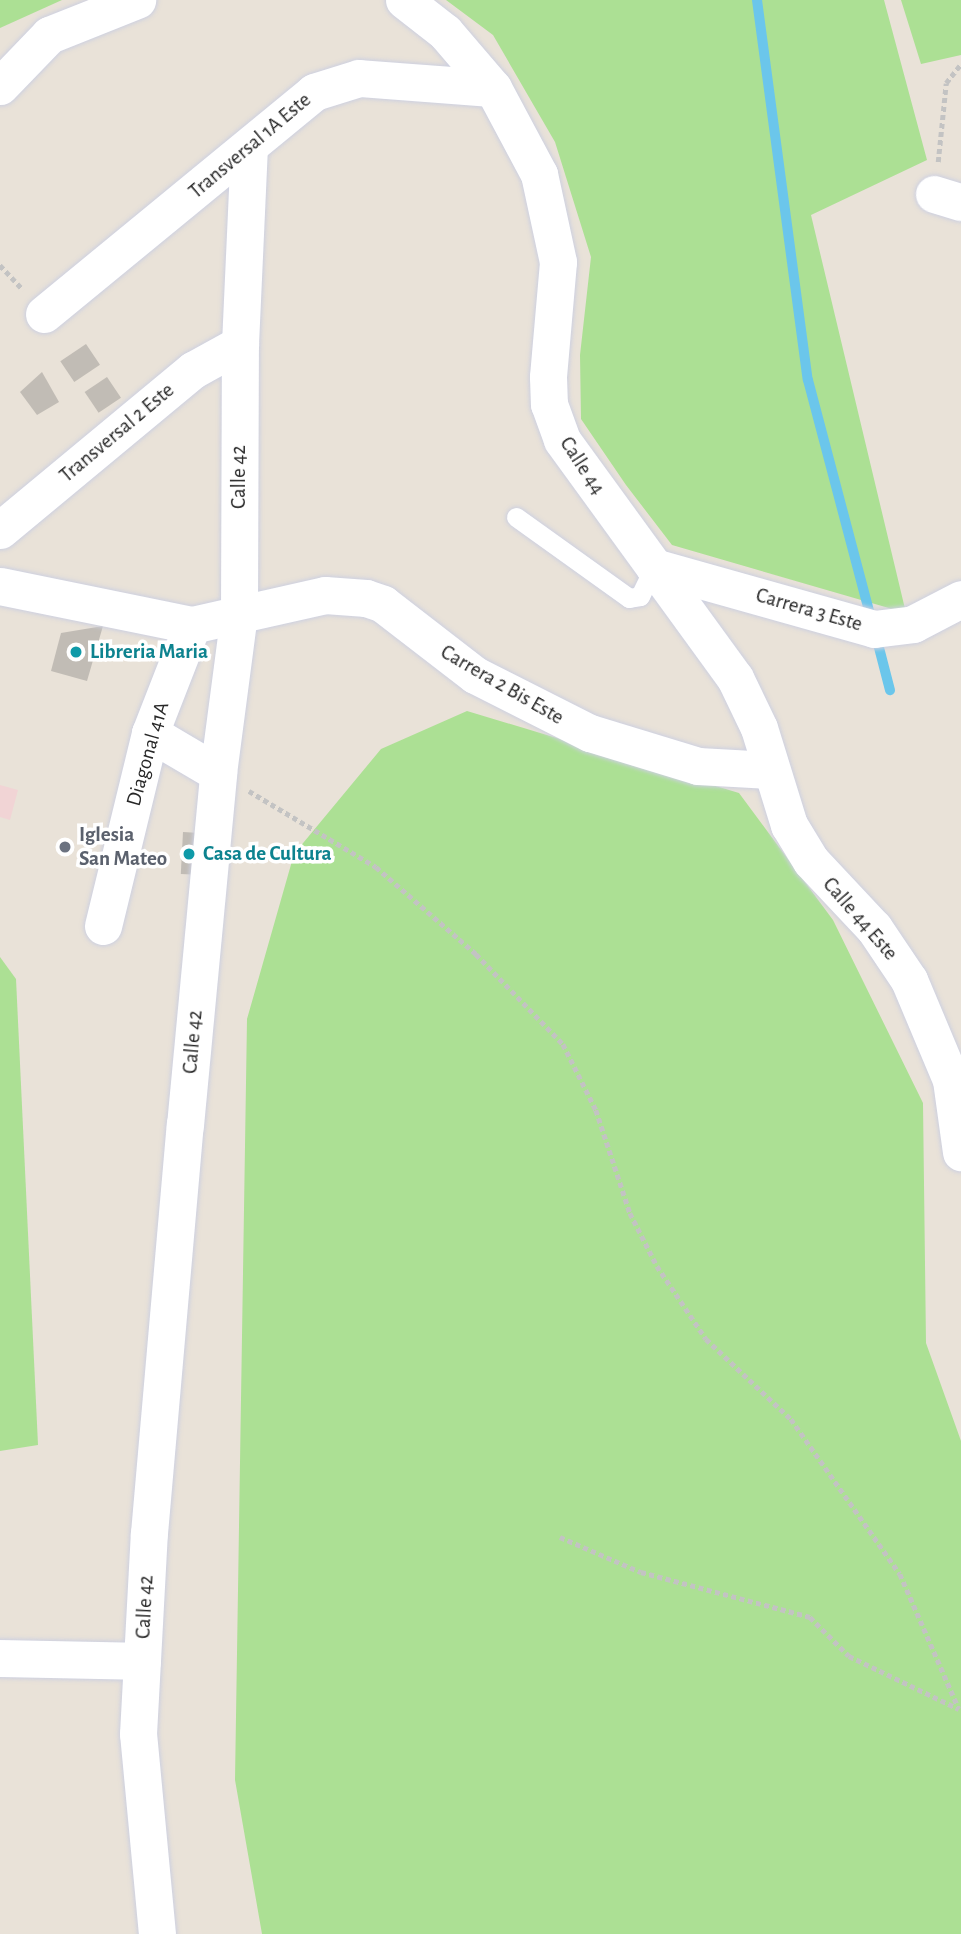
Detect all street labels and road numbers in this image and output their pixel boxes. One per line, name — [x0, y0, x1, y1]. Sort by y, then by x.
street label: Transversal 1A Este — [184, 88, 316, 204]
street label: Transversal 2 Este — [55, 378, 179, 488]
street label: Calle 44 — [554, 432, 610, 500]
street label: Calle 42 — [226, 445, 252, 509]
street label: Carrera 3 Este — [753, 583, 865, 637]
street label: Carrera 2 Bis Este — [436, 640, 568, 730]
street label: Diagonal 41A — [121, 699, 175, 809]
street label: Calle 44 Este — [817, 872, 903, 966]
street label: Calle 42 — [178, 1009, 208, 1075]
street label: Calle 42 — [131, 1574, 159, 1640]

